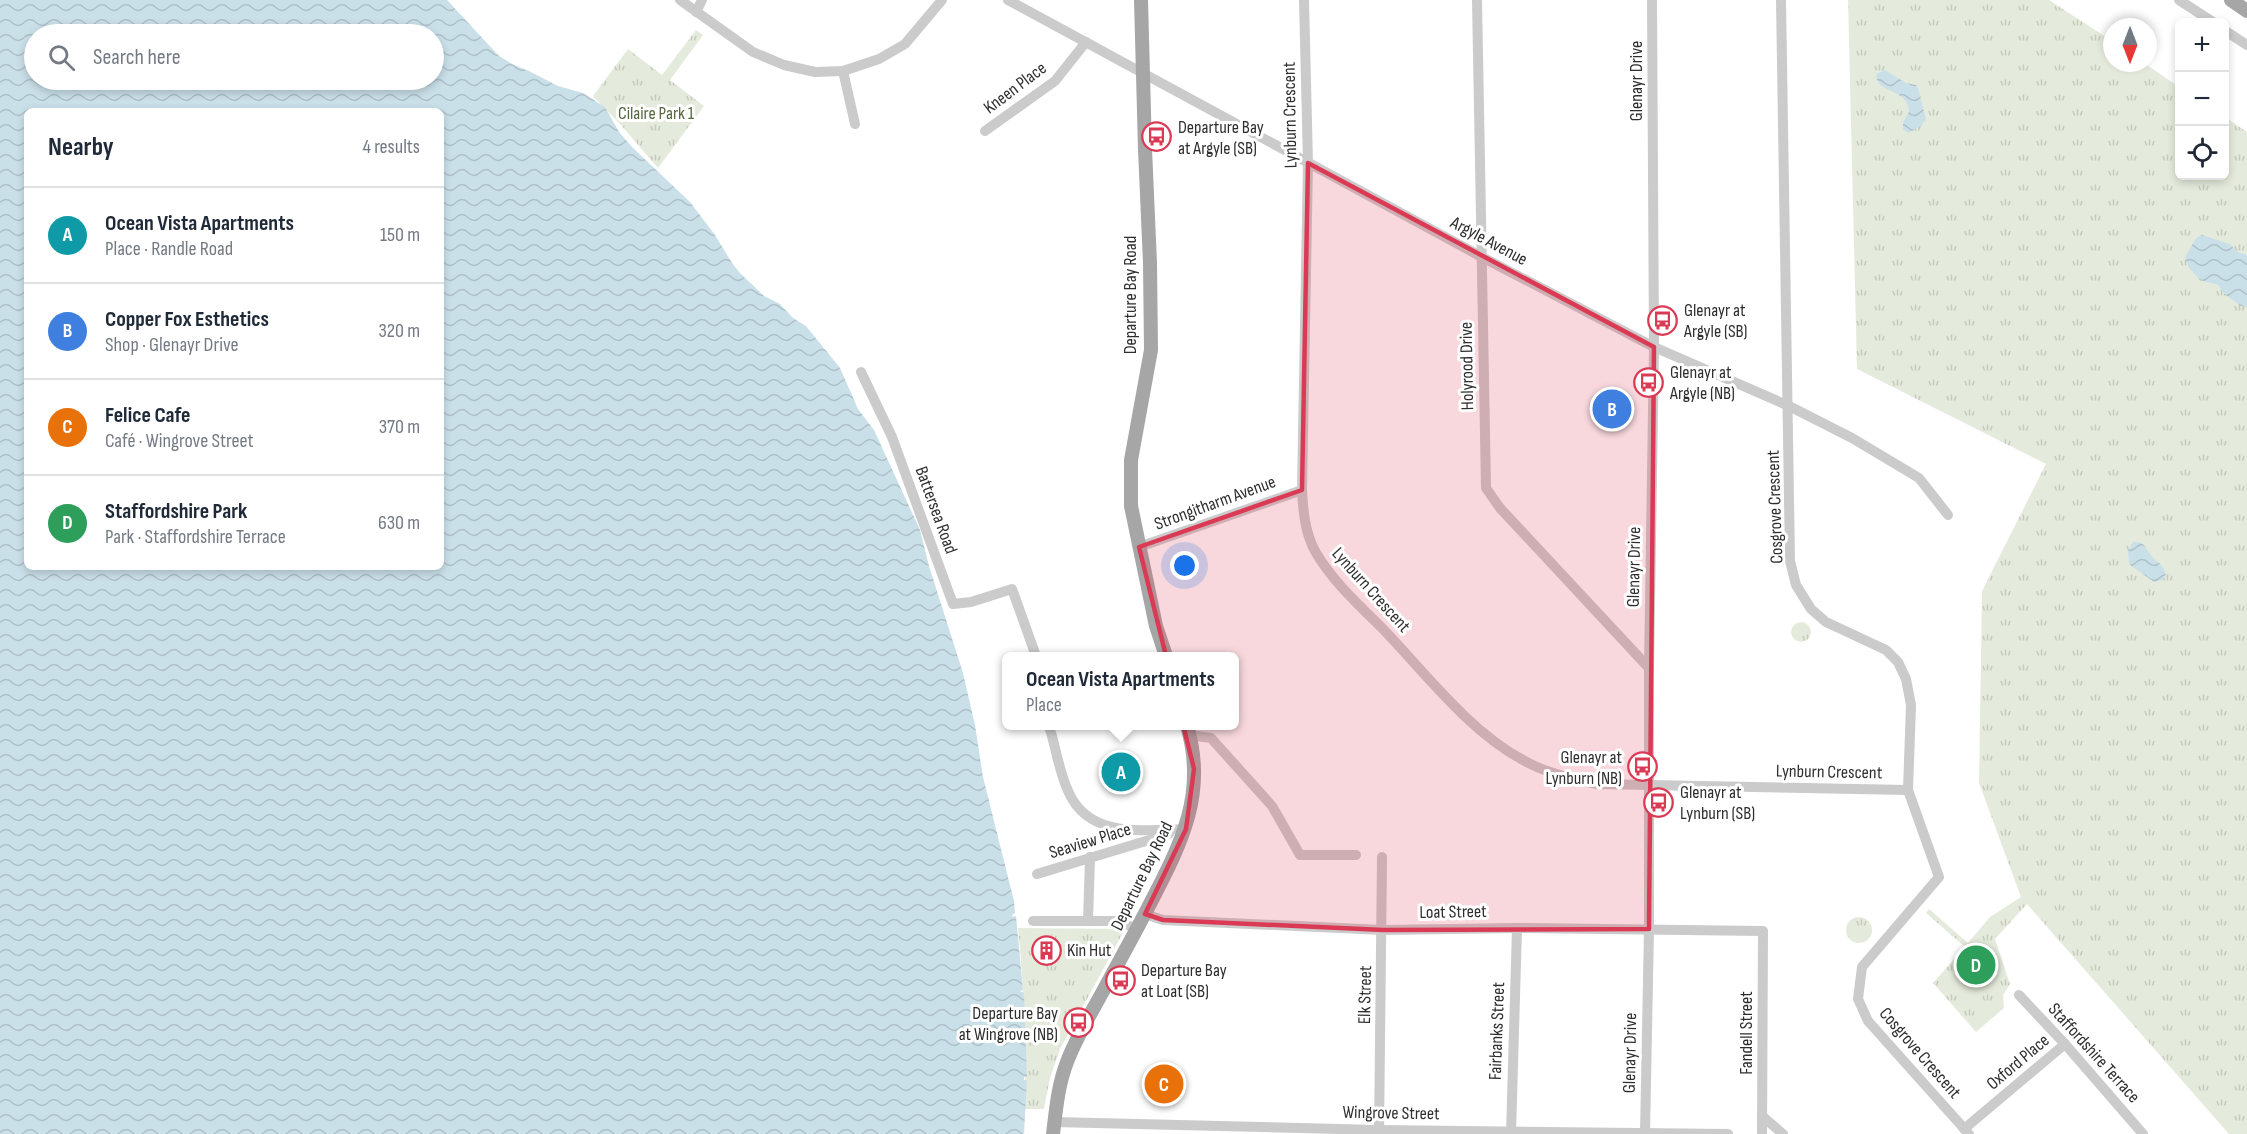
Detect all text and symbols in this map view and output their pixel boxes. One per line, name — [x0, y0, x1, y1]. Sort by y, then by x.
north arrow — [2103, 18, 2157, 72]
map controls — [2175, 18, 2229, 180]
button: + — [2175, 18, 2229, 72]
search box — [24, 24, 444, 90]
icon: search — [45, 41, 78, 74]
street label: Glenayr Drive — [1626, 41, 1647, 121]
text: Search here — [93, 44, 180, 71]
street label: Kneen Place — [980, 58, 1050, 118]
street label: Lynburn Crescent — [1279, 61, 1301, 168]
button: − — [2175, 72, 2229, 126]
park label: Cilaire Park 1 — [618, 103, 695, 124]
place label: Departure Bay at Argyle (SB) — [1178, 117, 1264, 159]
bus stop icon: Departure Bay at Argyle (SB) — [1141, 121, 1173, 153]
button: locate — [2175, 126, 2229, 180]
text: Nearby — [48, 132, 114, 163]
text: 4 results — [363, 135, 420, 159]
text: Ocean Vista Apartments — [105, 210, 294, 237]
street label: Argyle Avenue — [1446, 212, 1531, 270]
text: A — [63, 223, 72, 247]
text: 150 m — [380, 223, 420, 247]
street label: Departure Bay Road — [1120, 236, 1141, 354]
text: Place · Randle Road — [105, 237, 233, 261]
place label: Glenayr at Argyle (SB) — [1683, 300, 1748, 342]
bus stop icon: Glenayr at Argyle (SB) — [1647, 304, 1679, 336]
text: Copper Fox Esthetics — [105, 306, 269, 333]
text: B — [63, 319, 72, 343]
text: 320 m — [378, 319, 420, 343]
street label: Holyrood Drive — [1456, 322, 1478, 410]
text: Shop · Glenayr Drive — [105, 333, 239, 357]
place label: Glenayr at Argyle (NB) — [1669, 362, 1735, 404]
bus stop icon: Glenayr at Argyle (NB) — [1633, 366, 1665, 398]
pin: B — [1592, 386, 1632, 432]
text: Felice Cafe — [105, 402, 190, 429]
text: C — [62, 415, 73, 439]
text: 370 m — [379, 415, 420, 439]
text: Café · Wingrove Street — [105, 429, 254, 453]
street label: Cosgrove Crescent — [1763, 449, 1787, 564]
street label: Battersea Road — [910, 463, 962, 557]
street label: Strongitharm Avenue — [1152, 471, 1278, 535]
text: Staffordshire Park — [105, 498, 247, 525]
text: D — [62, 511, 73, 535]
text: 630 m — [378, 511, 420, 535]
text: Park · Staffordshire Terrace — [105, 525, 286, 549]
street label: Glenayr Drive — [1623, 527, 1645, 607]
street label: Lynburn Crescent — [1328, 543, 1415, 637]
your location — [1170, 551, 1199, 580]
popup — [1002, 652, 1239, 730]
text: Ocean Vista Apartments — [1026, 666, 1215, 693]
text: Place — [1026, 693, 1062, 717]
place label: Glenayr at Lynburn (NB) — [1545, 747, 1623, 789]
pin: A — [1102, 750, 1140, 794]
bus stop icon: Glenayr at Lynburn (NB) — [1627, 751, 1659, 783]
street label: Lynburn Crescent — [1776, 761, 1883, 783]
place label: Glenayr at Lynburn (SB) — [1680, 782, 1755, 824]
bus stop icon: Glenayr at Lynburn (SB) — [1643, 786, 1675, 818]
street label: Departure Bay Road — [1107, 818, 1177, 934]
street label: Seaview Place — [1047, 819, 1133, 863]
street label: Loat Street — [1419, 901, 1487, 923]
building icon: Kin Hut — [1030, 934, 1062, 966]
place label: Kin Hut — [1067, 940, 1112, 961]
pin: D — [1956, 942, 1996, 988]
place label: Departure Bay at Loat (SB) — [1141, 960, 1227, 1002]
bus stop icon: Departure Bay at Loat (SB) — [1104, 964, 1136, 996]
street label: Elk Street — [1354, 965, 1376, 1024]
street label: Fairbanks Street — [1485, 981, 1509, 1080]
street label: Fandell Street — [1736, 991, 1757, 1075]
street label: Staffordshire Terrace — [2044, 999, 2144, 1107]
place label: Departure Bay at Wingrove (NB) — [959, 1003, 1058, 1045]
street label: Cosgrove Crescent — [1875, 1003, 1966, 1103]
bus stop icon: Departure Bay at Wingrove (NB) — [1063, 1007, 1095, 1039]
street label: Glenayr Drive — [1619, 1013, 1641, 1093]
street label: Oxford Place — [1982, 1030, 2054, 1094]
pin: C — [1144, 1062, 1184, 1106]
street label: Wingrove Street — [1342, 1102, 1440, 1124]

